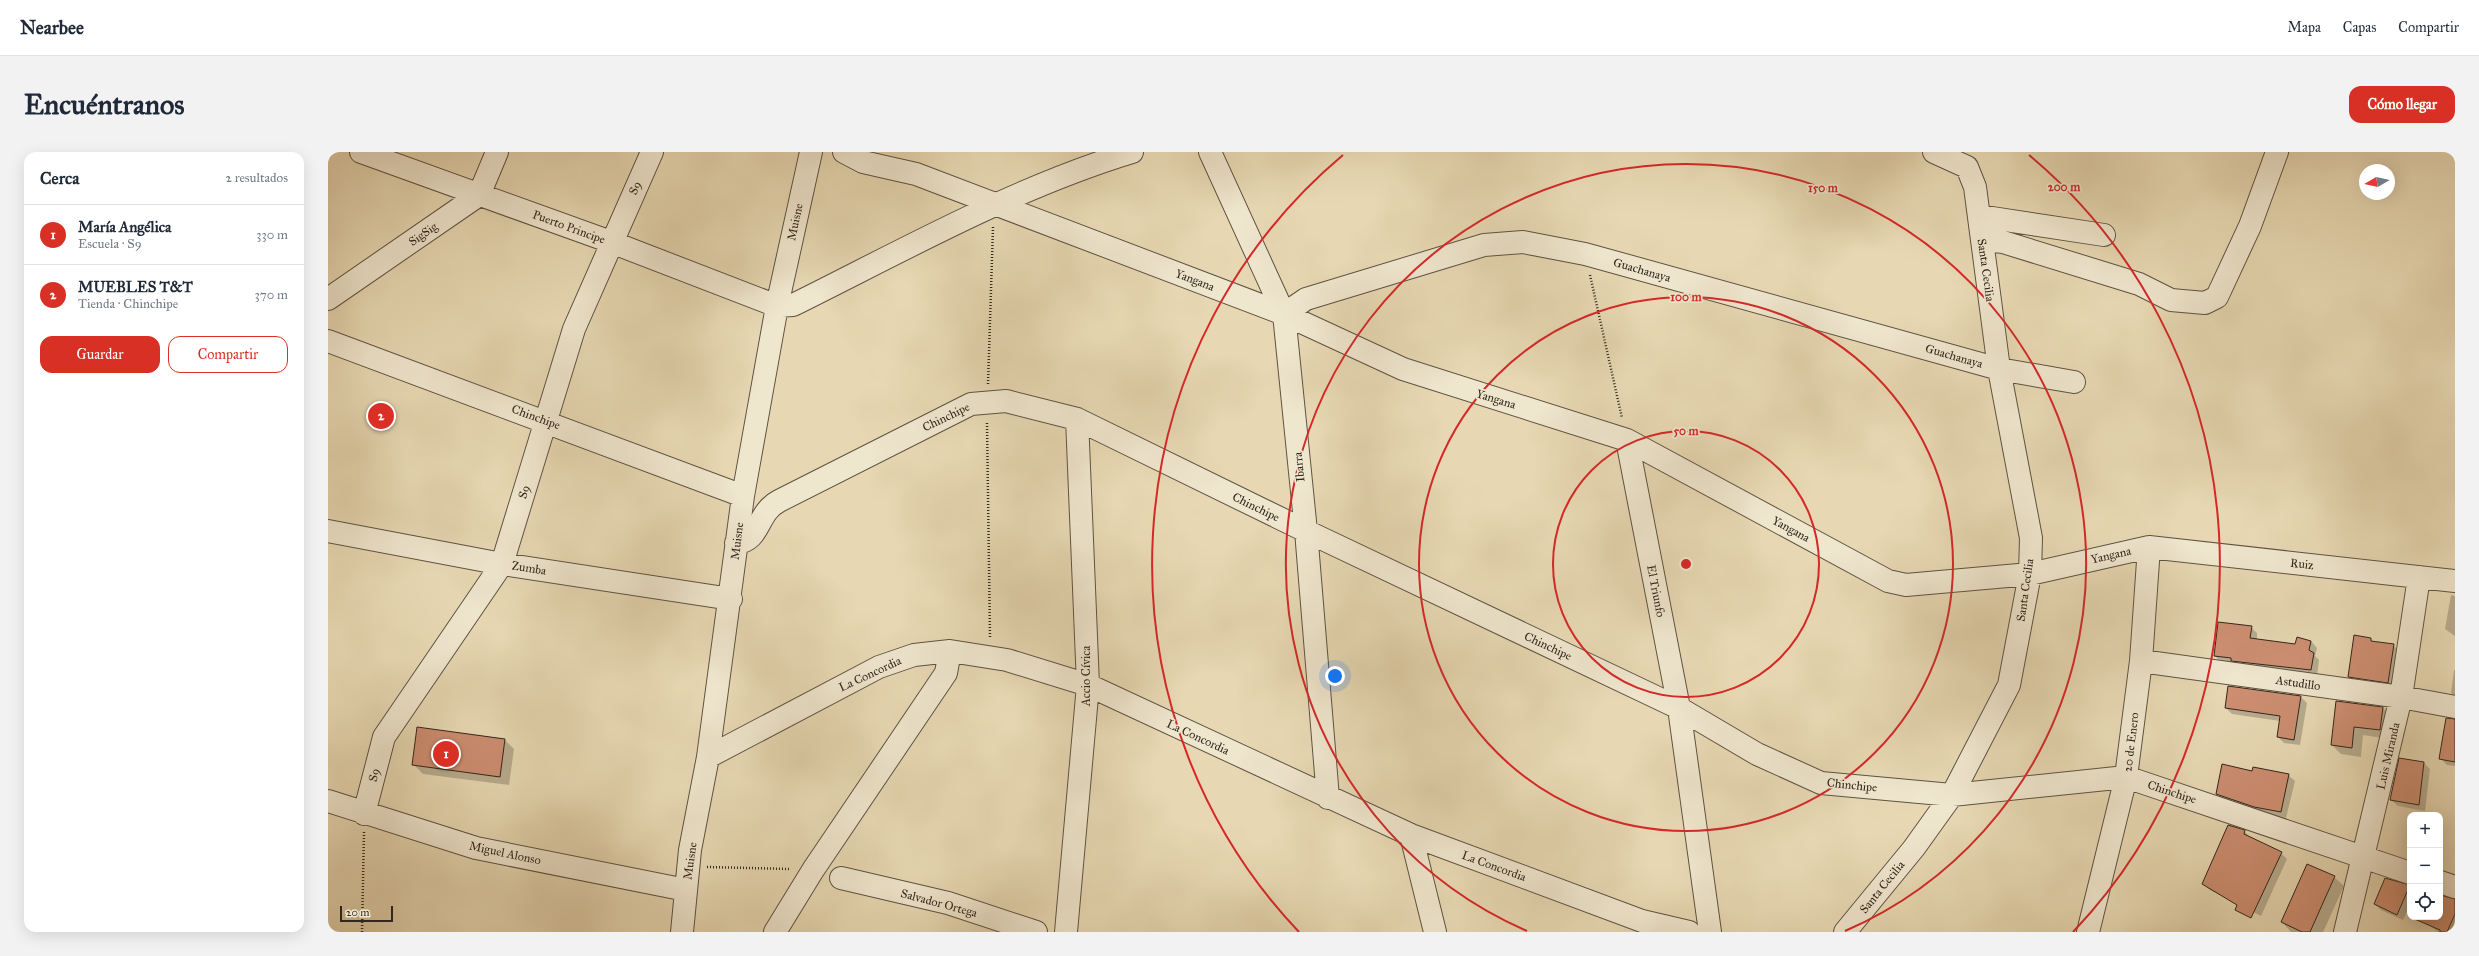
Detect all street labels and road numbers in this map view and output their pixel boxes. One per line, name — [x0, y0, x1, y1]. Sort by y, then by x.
street label: S9 — [626, 179, 644, 197]
street label: Muisne — [784, 202, 806, 242]
street label: Puerto Principe — [531, 207, 607, 247]
street label: SigSig — [406, 219, 441, 250]
street label: Santa Cecilia — [1975, 238, 1997, 303]
street label: Guachanaya — [1612, 255, 1673, 285]
street label: Yangana — [1173, 266, 1217, 295]
street label: Guachanaya — [1924, 341, 1985, 371]
street label: Yangana — [1474, 386, 1518, 413]
street label: Chinchipe — [920, 400, 972, 434]
street label: Chinchipe — [510, 402, 562, 432]
street label: Ibarra — [1290, 450, 1308, 483]
street label: S9 — [515, 483, 533, 501]
street label: Chinchipe — [1230, 490, 1282, 524]
street label: Yangana — [1769, 513, 1813, 546]
street label: Muisne — [728, 521, 746, 561]
street label: Yangana — [2090, 543, 2134, 567]
street label: Ruiz — [2290, 556, 2315, 572]
street label: Santa Cecilia — [2014, 557, 2036, 622]
street label: Zumba — [511, 558, 548, 578]
street label: El Triunfo — [1644, 564, 1668, 618]
street label: Chinchipe — [1522, 629, 1574, 663]
street label: Accio Cívica — [1079, 645, 1093, 707]
street label: La Concordia — [837, 653, 904, 695]
street label: Astudillo — [2274, 673, 2321, 693]
street label: 20 de Enero — [2120, 711, 2142, 773]
street label: La Concordia — [1165, 716, 1232, 758]
street label: Luis Miranda — [2373, 720, 2403, 791]
street label: S9 — [366, 767, 382, 783]
street label: Chinchipe — [1826, 775, 1878, 795]
street label: Chinchipe — [2146, 778, 2198, 806]
street label: Miguel Alonso — [468, 839, 542, 868]
street label: Muisne — [680, 841, 700, 881]
street label: La Concordia — [1460, 848, 1529, 884]
street label: Santa Cecilia — [1857, 857, 1908, 916]
street label: Salvador Ortega — [899, 886, 980, 921]

